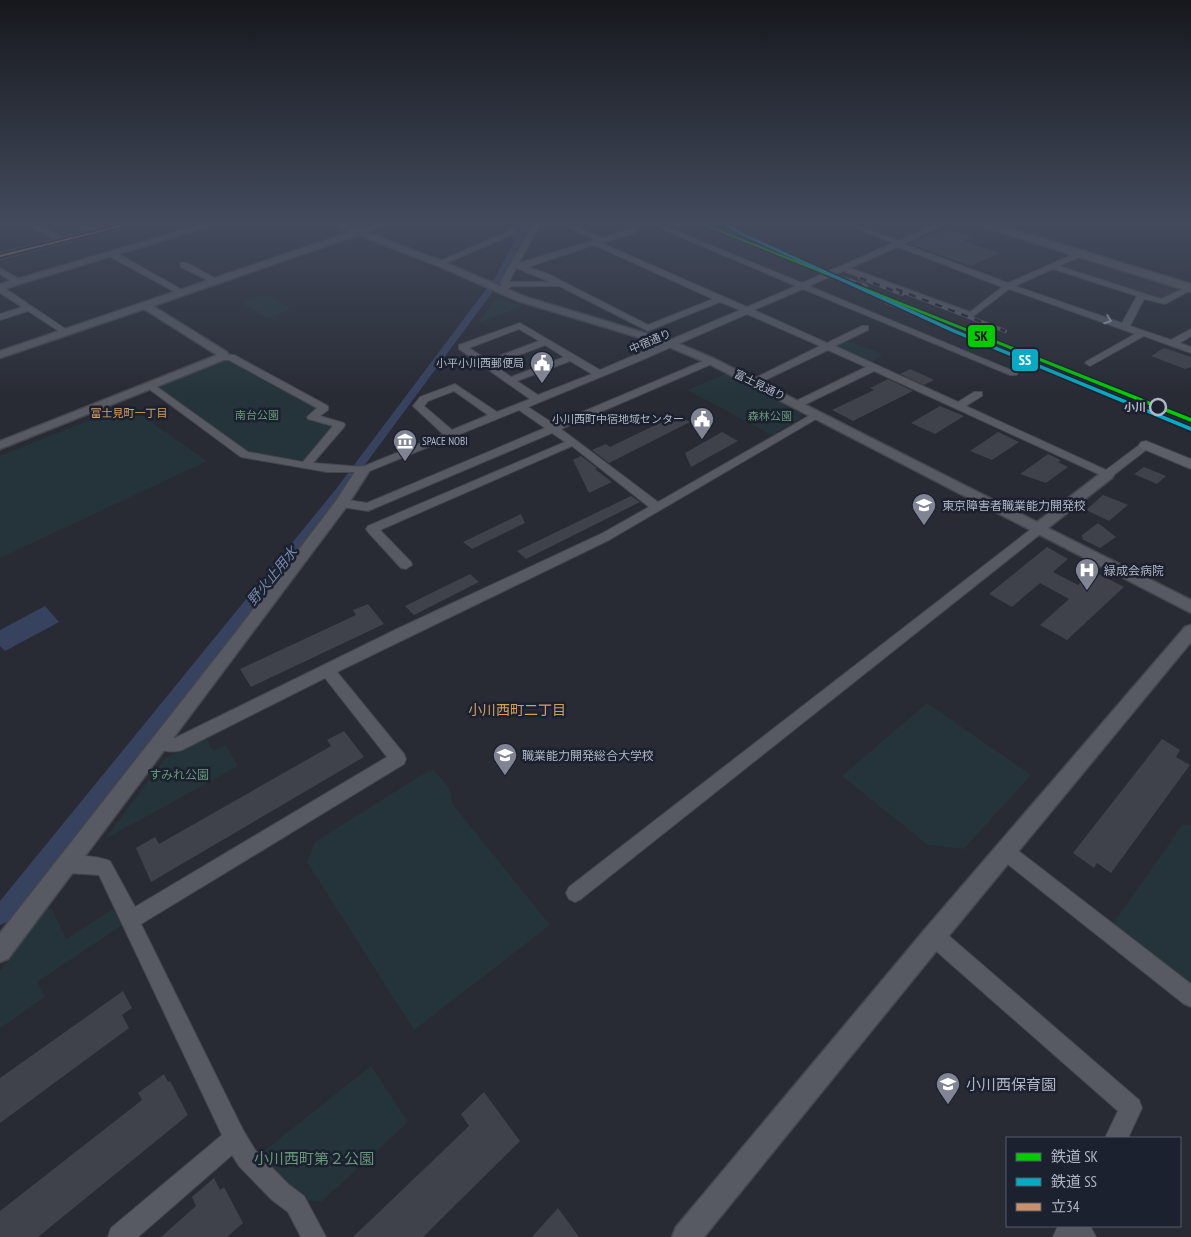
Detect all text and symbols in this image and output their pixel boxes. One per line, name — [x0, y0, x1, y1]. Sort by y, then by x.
one-way arrow — [1103, 314, 1112, 324]
line badge: SK — [967, 324, 996, 348]
street label: 中宿通り — [627, 326, 673, 356]
text: SK — [974, 327, 988, 345]
line badge: SS — [1011, 348, 1039, 372]
public building icon: 小平小川西郵便局 — [529, 350, 555, 384]
text: SS — [1019, 351, 1031, 369]
place label: 小平小川西郵便局 — [436, 356, 524, 370]
street label: 富士見通り — [732, 367, 788, 403]
marker: 小川 — [1149, 398, 1167, 416]
place label: 小川 — [1124, 400, 1146, 414]
district label: 富士見町一丁目 — [91, 406, 168, 420]
public building icon: 小川西町中宿地域センター — [689, 406, 715, 440]
park label: 南台公園 — [235, 408, 279, 422]
park label: 森林公園 — [748, 409, 792, 423]
place label: 小川西町中宿地域センター — [552, 412, 684, 426]
museum icon: SPACE NOBI — [392, 428, 418, 462]
place label: SPACE NOBI — [422, 434, 468, 448]
school or university icon: 東京障害者職業能力開発校 — [911, 492, 937, 526]
place label: 東京障害者職業能力開発校 — [942, 498, 1086, 513]
water label: 野火止用水 — [243, 542, 302, 609]
hospital icon: 緑成会病院 — [1074, 557, 1100, 591]
place label: 緑成会病院 — [1104, 563, 1164, 578]
district label: 小川西町二丁目 — [468, 701, 566, 719]
school or university icon: 職業能力開発総合大学校 — [492, 742, 518, 776]
place label: 職業能力開発総合大学校 — [522, 748, 654, 763]
park label: すみれ公園 — [149, 767, 209, 782]
school or university icon: 小川西保育園 — [935, 1071, 961, 1105]
place label: 小川西保育園 — [966, 1075, 1056, 1094]
legend — [1006, 1137, 1181, 1227]
text: 鉄道 SK — [1051, 1147, 1099, 1166]
park label: 小川西町第２公園 — [254, 1149, 374, 1168]
text: 鉄道 SS — [1051, 1172, 1097, 1191]
text: 立34 — [1051, 1197, 1080, 1216]

